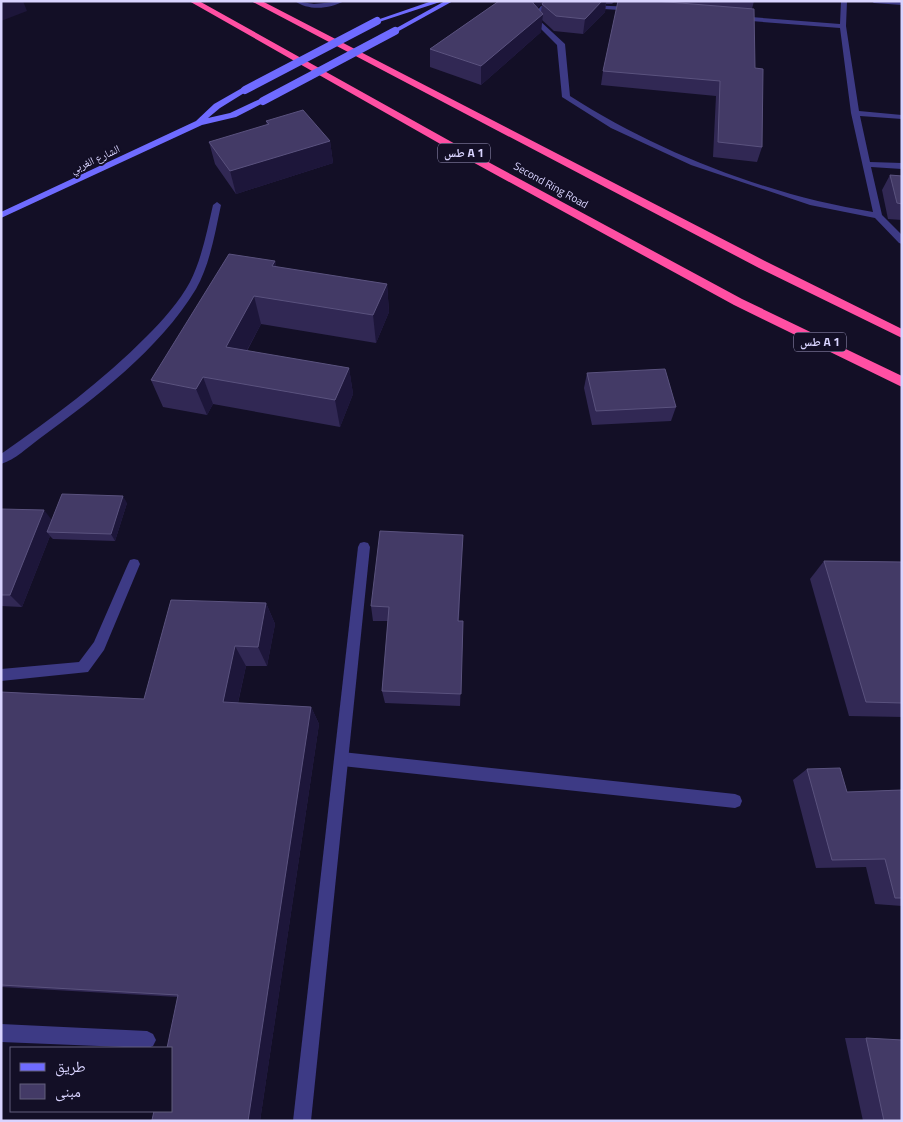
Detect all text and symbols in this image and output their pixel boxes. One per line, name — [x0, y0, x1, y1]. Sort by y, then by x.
street label: الشارع الغربي — [68, 141, 123, 178]
road number: طس A 1 — [438, 144, 490, 162]
street label: Second Ring Road — [511, 158, 591, 212]
road number: طس A 1 — [794, 332, 846, 352]
legend — [10, 1047, 172, 1112]
text: طريق — [55, 1055, 86, 1078]
text: مبنى — [55, 1080, 81, 1103]

